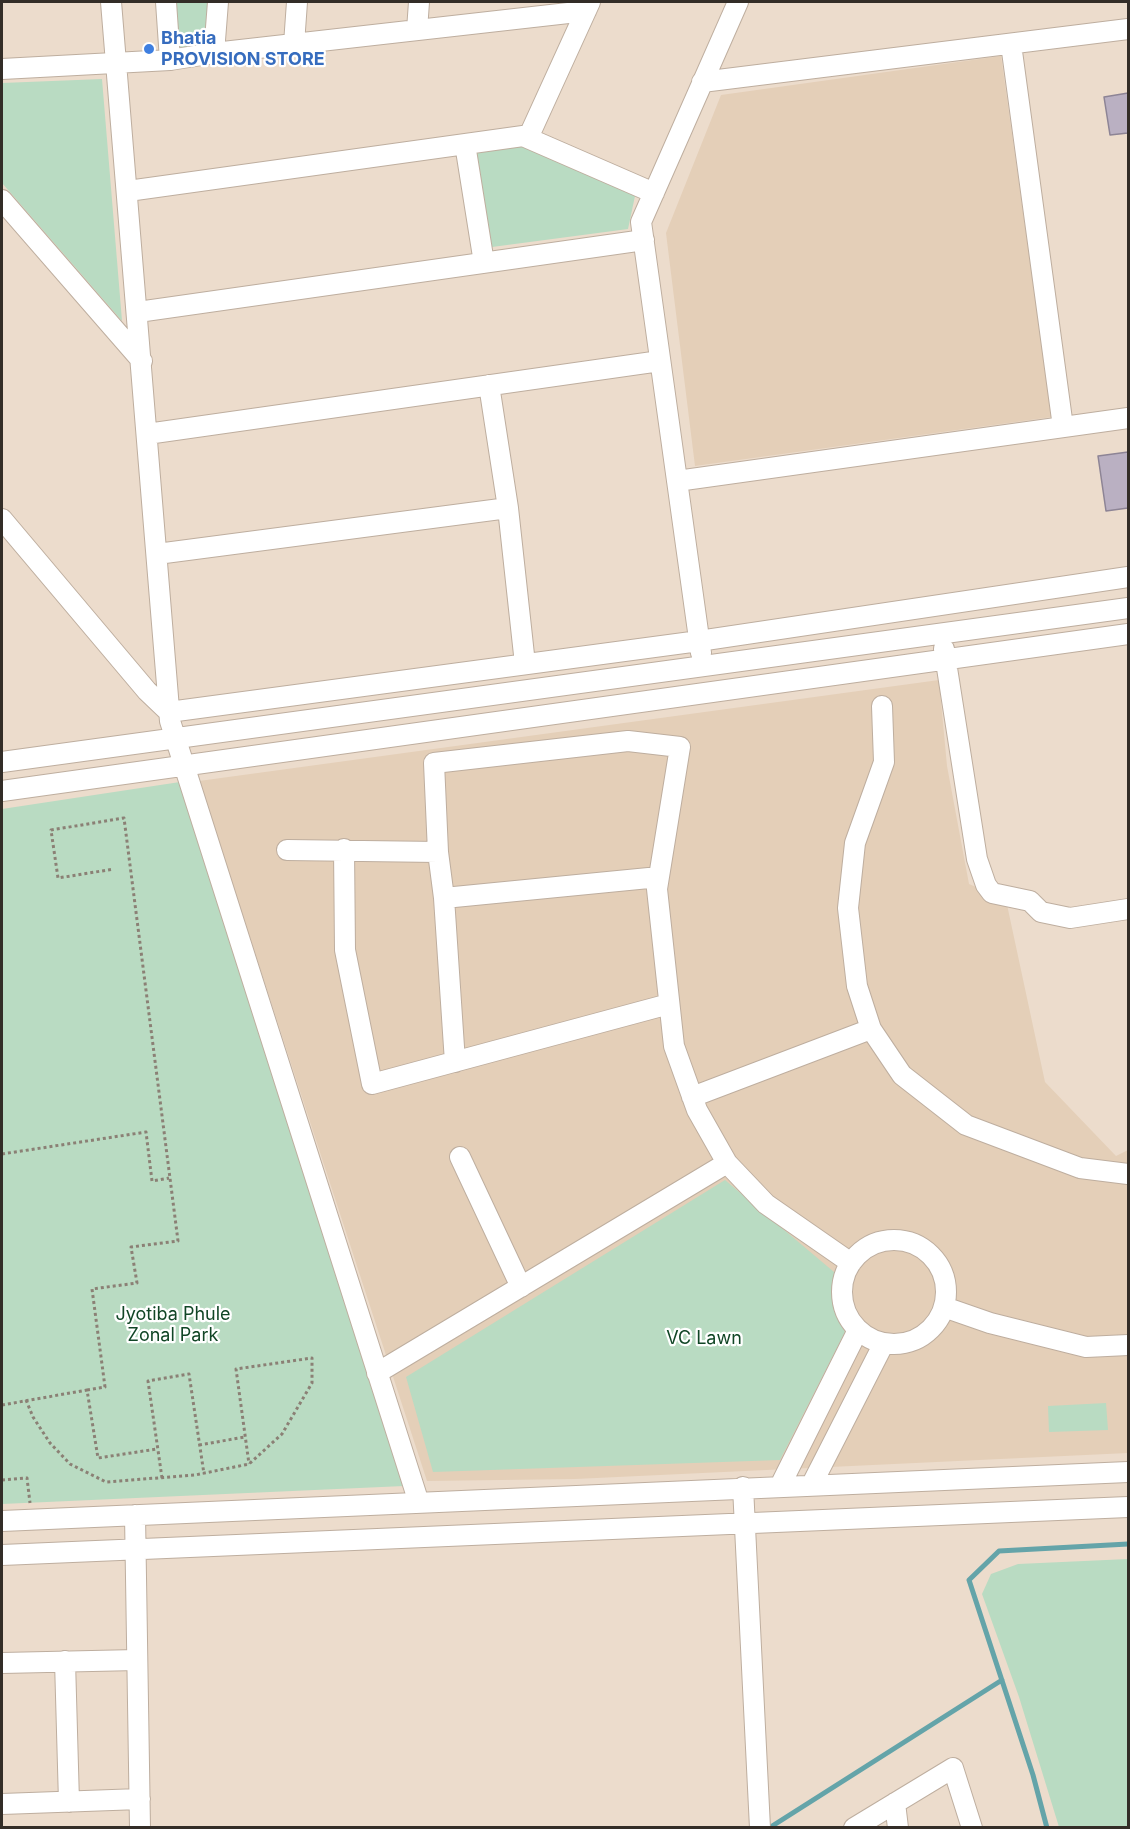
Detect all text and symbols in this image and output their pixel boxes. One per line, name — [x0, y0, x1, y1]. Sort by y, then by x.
place label: Bhatia PROVISION STORE — [161, 28, 325, 70]
marker: Bhatia PROVISION STORE — [142, 42, 156, 56]
park label: Jyotiba Phule Zonal Park — [115, 1304, 231, 1346]
park label: VC Lawn — [666, 1328, 742, 1350]

